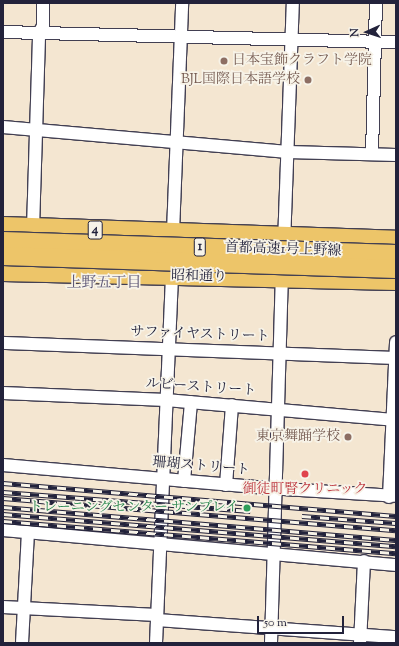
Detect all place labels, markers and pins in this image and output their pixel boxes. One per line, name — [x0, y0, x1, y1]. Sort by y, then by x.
place label: 日本宝飾クラフト学院 — [232, 53, 372, 69]
marker: 日本宝飾クラフト学院 — [219, 56, 229, 66]
place label: BJL国際日本語学校 — [181, 72, 300, 88]
marker: BJL国際日本語学校 — [303, 75, 313, 85]
place label: 東京舞踊学校 — [256, 429, 340, 445]
marker: 東京舞踊学校 — [343, 432, 353, 442]
marker: 御徒町腎クリニック — [299, 468, 311, 480]
place label: 御徒町腎クリニック — [242, 482, 368, 498]
place label: トレーニングセンター サンプレイ — [26, 500, 239, 516]
marker: トレーニングセンター サンプレイ — [242, 503, 252, 513]

